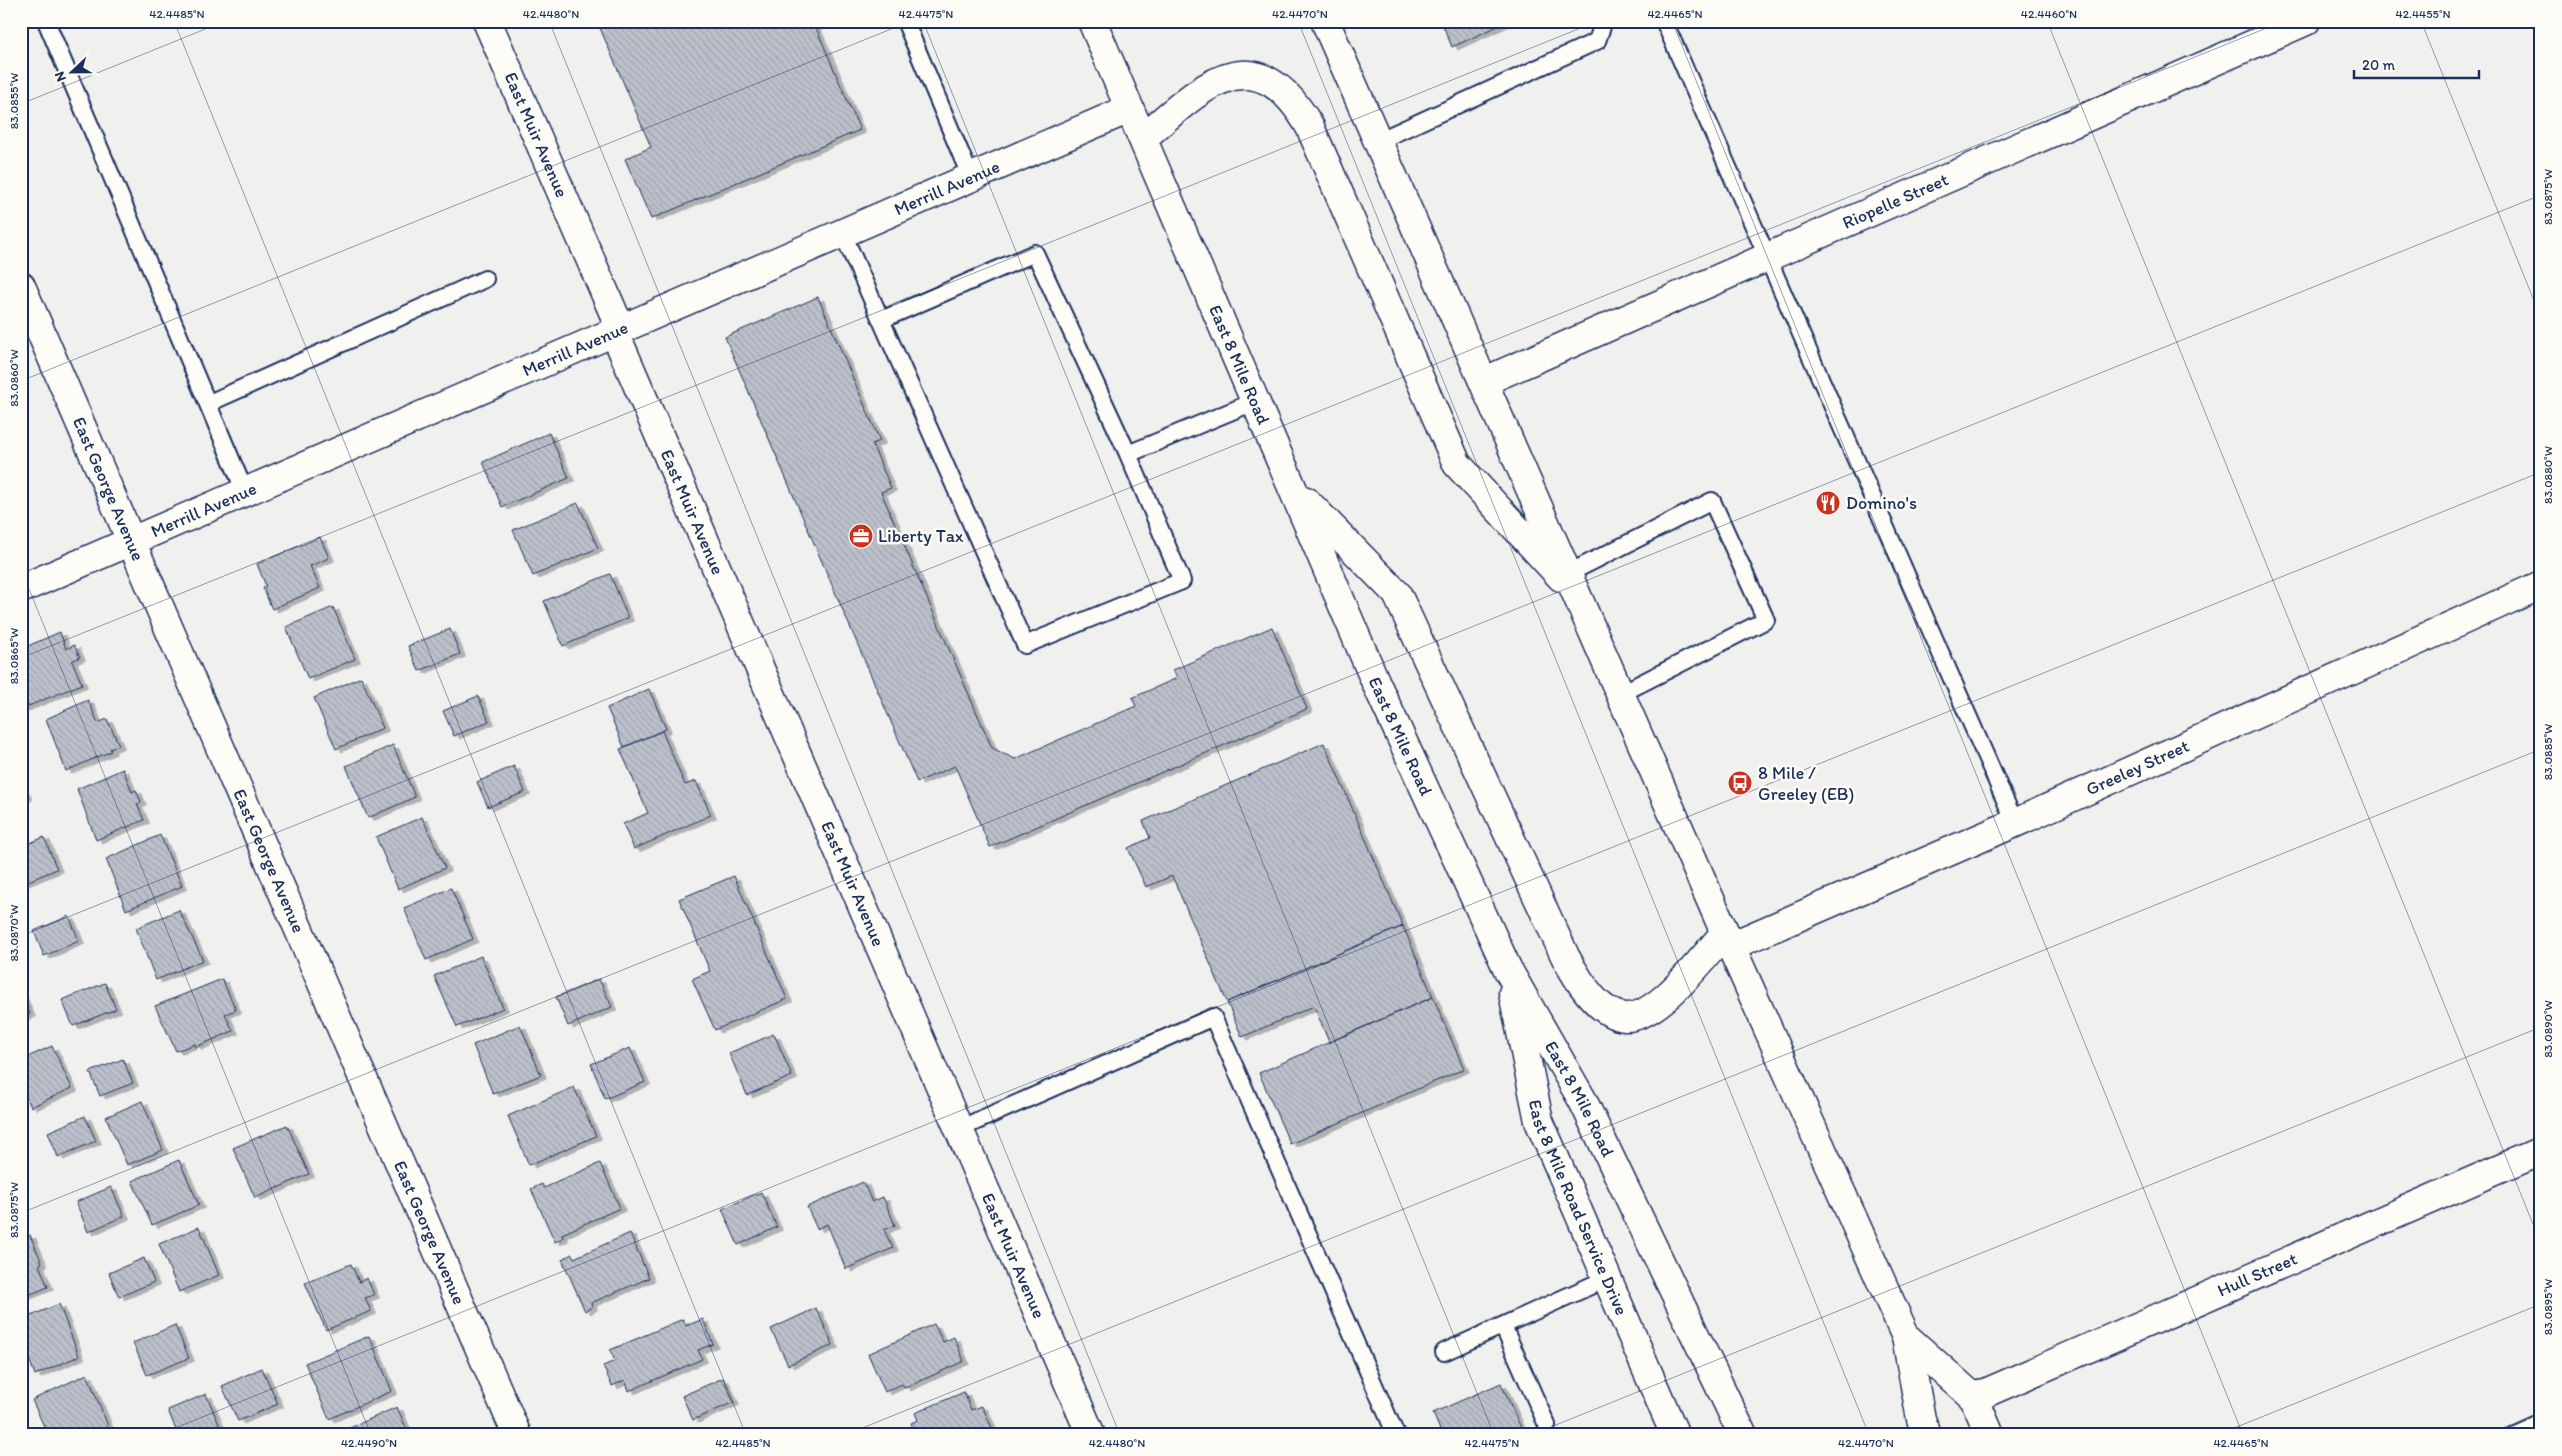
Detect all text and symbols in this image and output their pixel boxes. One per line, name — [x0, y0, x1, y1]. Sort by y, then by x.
text: 42.4485°N — [149, 7, 205, 21]
text: 42.4480°N — [523, 7, 579, 21]
text: 42.4475°N — [899, 7, 953, 21]
text: 42.4470°N — [1272, 7, 1328, 21]
text: 42.4465°N — [1647, 7, 1703, 21]
text: 42.4460°N — [2021, 7, 2077, 21]
text: 42.4455°N — [2395, 7, 2451, 21]
north arrow — [48, 48, 98, 98]
scale bar — [2354, 48, 2480, 80]
text: 20 m — [2362, 56, 2396, 74]
text: N — [51, 69, 70, 84]
street label: East Muir Avenue — [500, 69, 573, 201]
text: 83.0855°W — [7, 73, 21, 129]
street label: Merrill Avenue — [891, 155, 1003, 220]
street label: Riopelle Street — [1839, 168, 1952, 234]
text: 83.0875°W — [2541, 169, 2555, 225]
street label: East 8 Mile Road — [1204, 301, 1275, 428]
street label: Merrill Avenue — [519, 316, 631, 381]
text: 83.0860°W — [7, 349, 21, 407]
street label: East George Avenue — [68, 414, 149, 564]
street label: East Muir Avenue — [656, 446, 729, 578]
text: 83.0880°W — [2541, 446, 2555, 504]
street label: Merrill Avenue — [147, 477, 260, 542]
restaurant icon: Domino's — [1815, 490, 1841, 516]
place label: Domino's — [1846, 492, 1917, 514]
office icon: Liberty Tax — [848, 523, 874, 549]
place label: Liberty Tax — [878, 525, 964, 547]
text: 83.0865°W — [7, 628, 21, 684]
street label: East 8 Mile Road — [1364, 674, 1437, 799]
text: 83.0885°W — [2541, 724, 2555, 780]
street label: Greeley Street — [2083, 735, 2193, 800]
place label: 8 Mile / Greeley (EB) — [1758, 762, 1854, 805]
bus stop icon: 8 Mile / Greeley (EB) — [1727, 770, 1753, 796]
street label: East George Avenue — [228, 785, 310, 936]
street label: East Muir Avenue — [816, 818, 890, 950]
text: 83.0870°W — [7, 904, 21, 962]
text: 83.0890°W — [2541, 1000, 2555, 1058]
street label: East 8 Mile Road — [1540, 1037, 1619, 1161]
street label: East 8 Mile Road Service Drive — [1524, 1098, 1633, 1319]
street label: East George Avenue — [389, 1157, 470, 1308]
text: 83.0875°W — [7, 1182, 21, 1238]
street label: East Muir Avenue — [977, 1190, 1050, 1322]
street label: Hull Street — [2214, 1247, 2301, 1302]
text: 83.0895°W — [2541, 1279, 2555, 1335]
text: 42.4490°N — [341, 1436, 397, 1450]
text: 42.4485°N — [715, 1436, 771, 1450]
text: 42.4480°N — [1089, 1436, 1145, 1450]
text: 42.4475°N — [1465, 1436, 1519, 1450]
text: 42.4470°N — [1838, 1436, 1894, 1450]
text: 42.4465°N — [2213, 1436, 2269, 1450]

